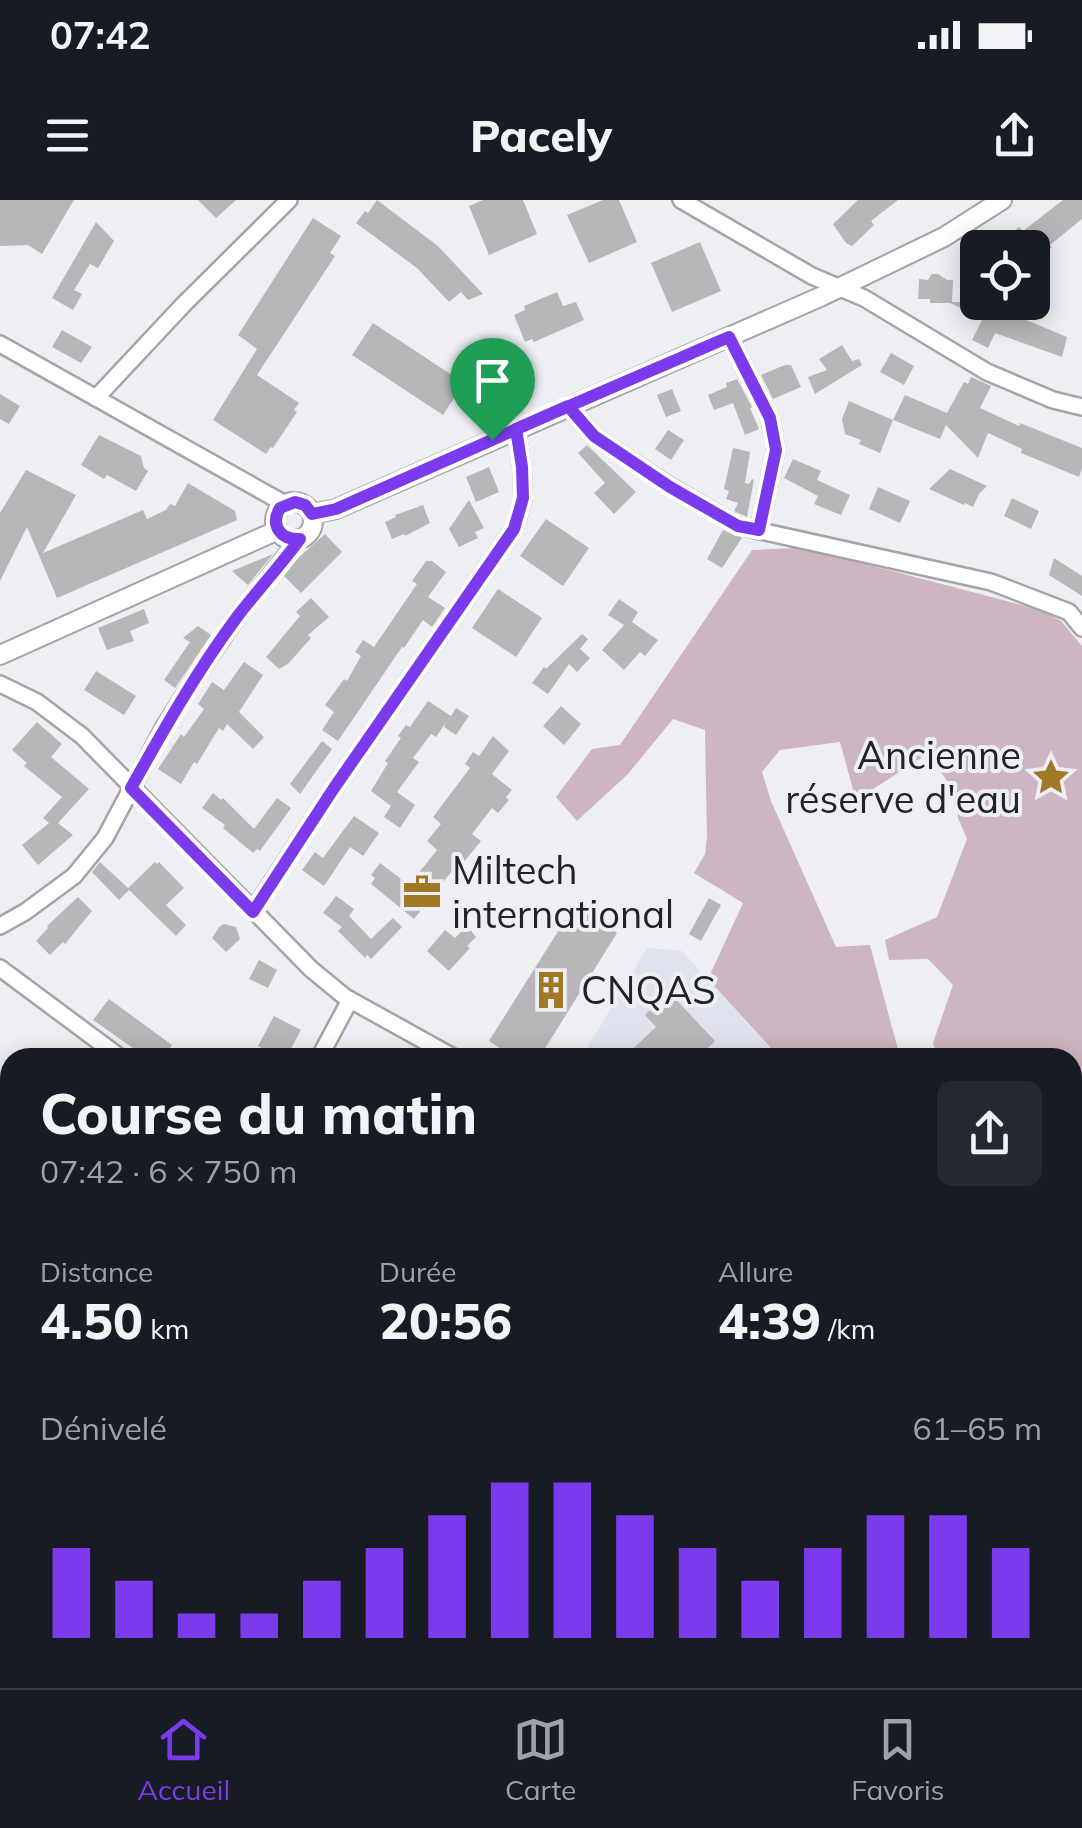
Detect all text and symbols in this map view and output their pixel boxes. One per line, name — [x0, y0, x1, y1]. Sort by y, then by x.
text: 07:42 — [50, 11, 151, 59]
text: Pacely — [470, 107, 612, 163]
icon: menu — [40, 108, 95, 163]
icon: share — [987, 108, 1042, 163]
map controls — [960, 230, 1050, 320]
button: locate — [960, 230, 1050, 320]
pin — [450, 338, 535, 441]
icon: arrive — [465, 353, 520, 408]
place label: Ancienne réserve d'eau — [785, 731, 1021, 823]
place icon: Ancienne réserve d'eau — [1030, 756, 1072, 798]
place label: Miltech international — [452, 846, 674, 938]
office icon: Miltech international — [401, 871, 443, 913]
place label: CNQAS — [581, 966, 716, 1014]
building icon: CNQAS — [530, 969, 572, 1011]
text: Course du matin — [40, 1079, 477, 1148]
button: share — [937, 1081, 1042, 1186]
text: 07:42 · 6 × 750 m — [40, 1151, 297, 1191]
text: Distance — [40, 1254, 153, 1289]
text: Durée — [379, 1254, 457, 1289]
text: Allure — [718, 1254, 793, 1289]
text: 4.50 — [40, 1289, 143, 1352]
text: 20:56 — [379, 1289, 512, 1352]
text: 4:39 — [718, 1289, 821, 1352]
text: km — [143, 1311, 189, 1346]
text: /km — [821, 1311, 875, 1346]
text: Dénivelé — [40, 1408, 167, 1448]
text: 61–65 m — [913, 1408, 1042, 1448]
tab: Accueil — [137, 1712, 230, 1807]
tab: Carte — [505, 1712, 576, 1807]
tab: Favoris — [851, 1712, 944, 1807]

